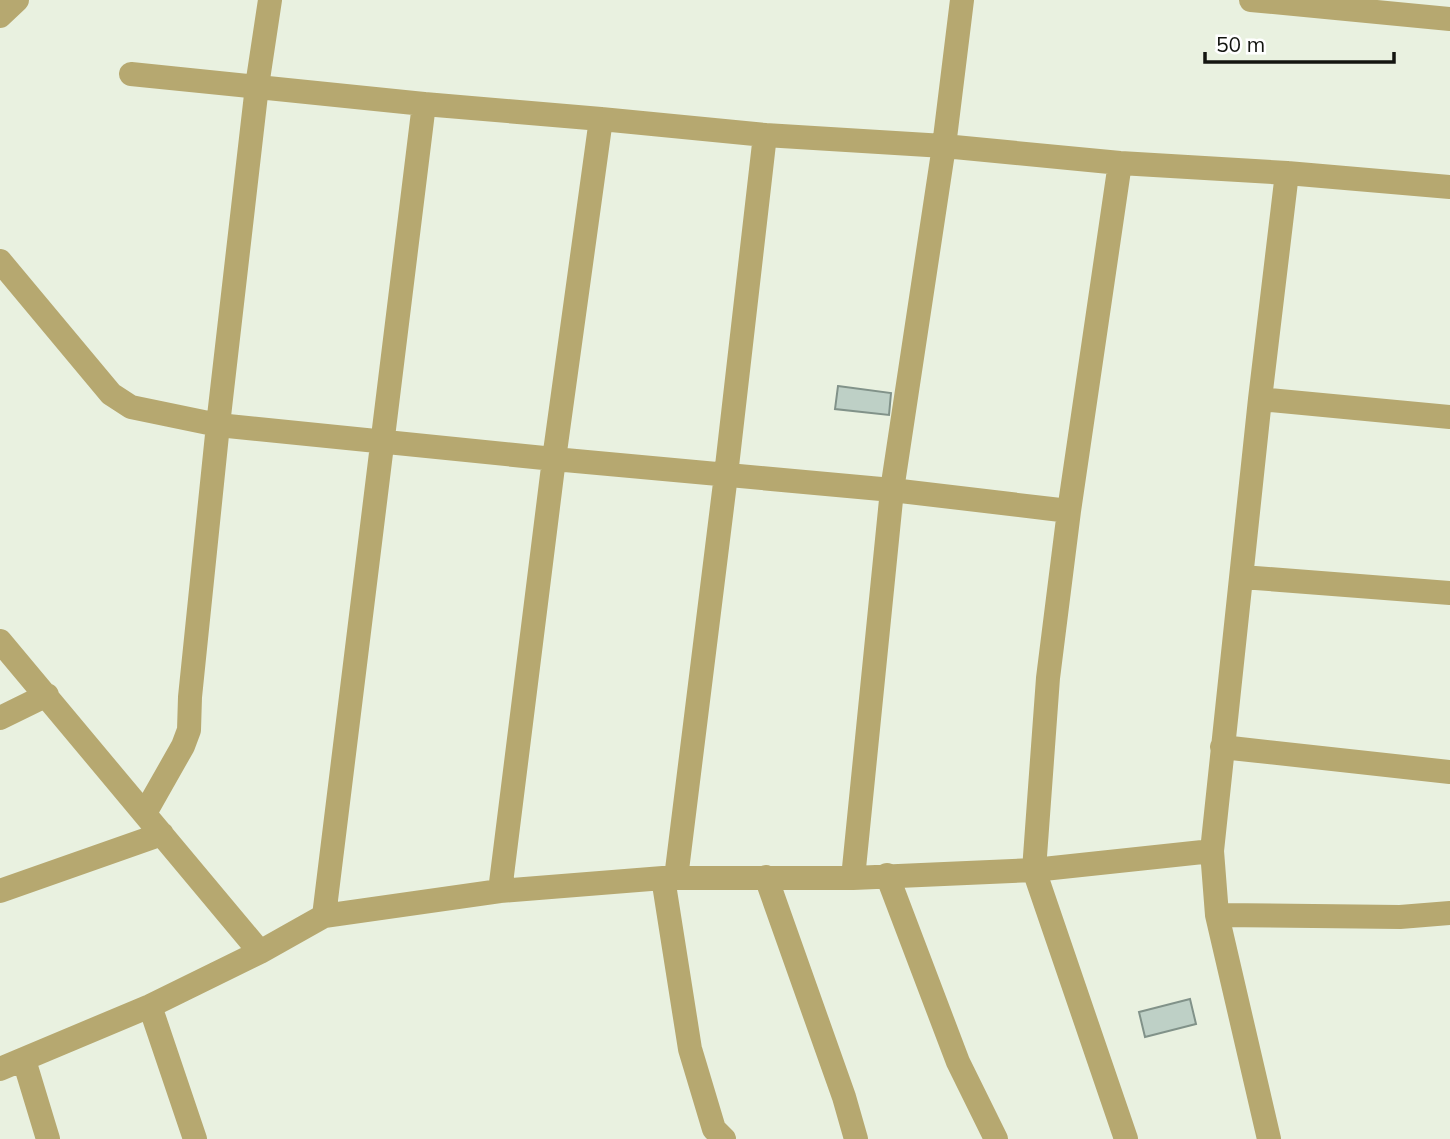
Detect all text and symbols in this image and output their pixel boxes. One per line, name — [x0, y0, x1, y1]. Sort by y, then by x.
scale bar — [1205, 21, 1394, 65]
text: 50 m — [1216, 31, 1265, 57]

